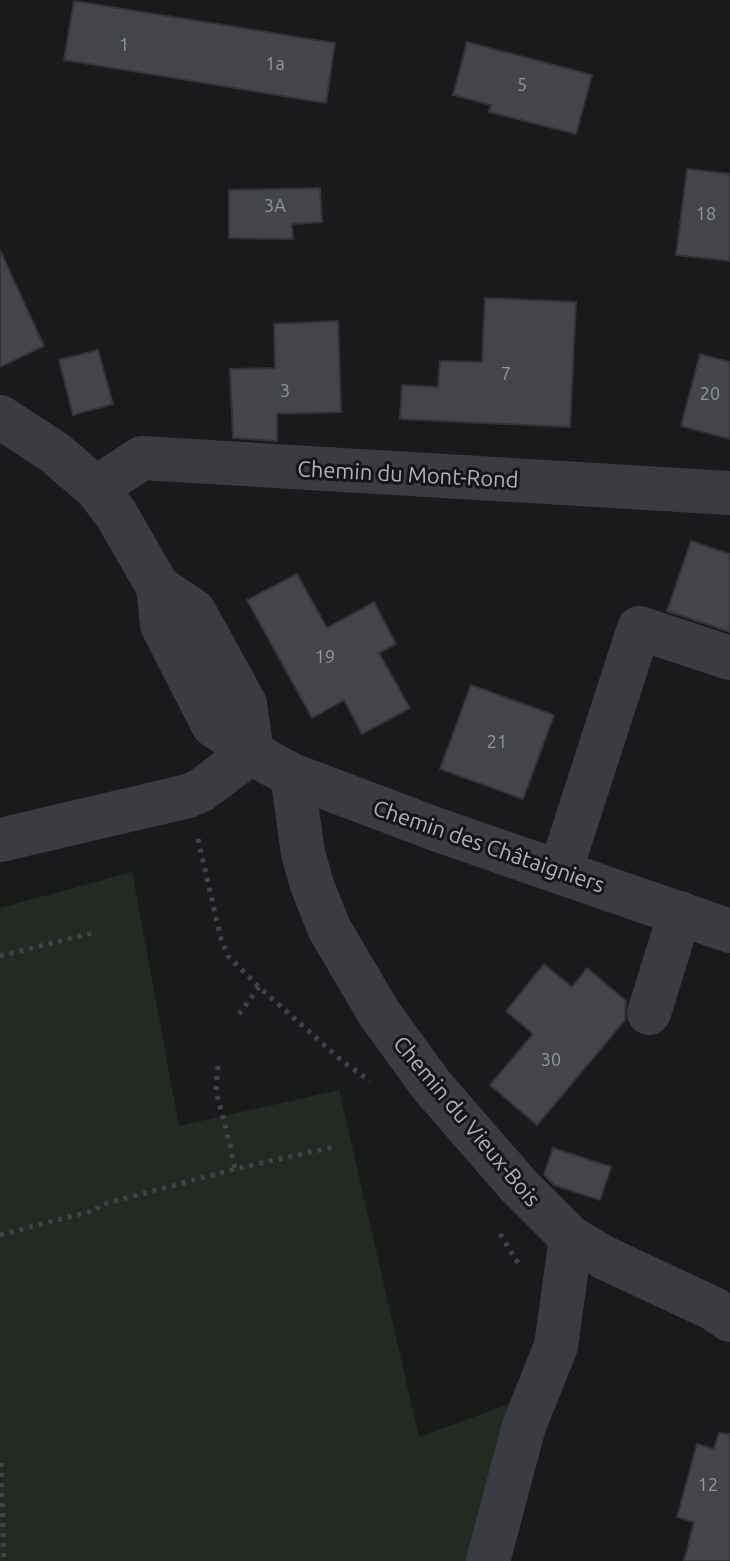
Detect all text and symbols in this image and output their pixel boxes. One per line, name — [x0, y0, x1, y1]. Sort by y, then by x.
house number: 1 — [119, 34, 129, 54]
house number: 1a — [265, 53, 285, 73]
house number: 5 — [517, 74, 527, 94]
house number: 3A — [264, 195, 286, 215]
house number: 18 — [696, 203, 716, 223]
house number: 7 — [501, 363, 511, 383]
house number: 3 — [280, 380, 290, 400]
house number: 20 — [700, 383, 720, 403]
street label: Chemin du Mont-Rond — [297, 455, 519, 492]
house number: 19 — [315, 646, 335, 666]
house number: 21 — [487, 731, 507, 751]
street label: Chemin des Châtaigniers — [370, 794, 608, 897]
street label: Chemin du Vieux-Bois — [389, 1030, 546, 1211]
house number: 30 — [541, 1049, 561, 1069]
house number: 12 — [698, 1474, 718, 1494]

